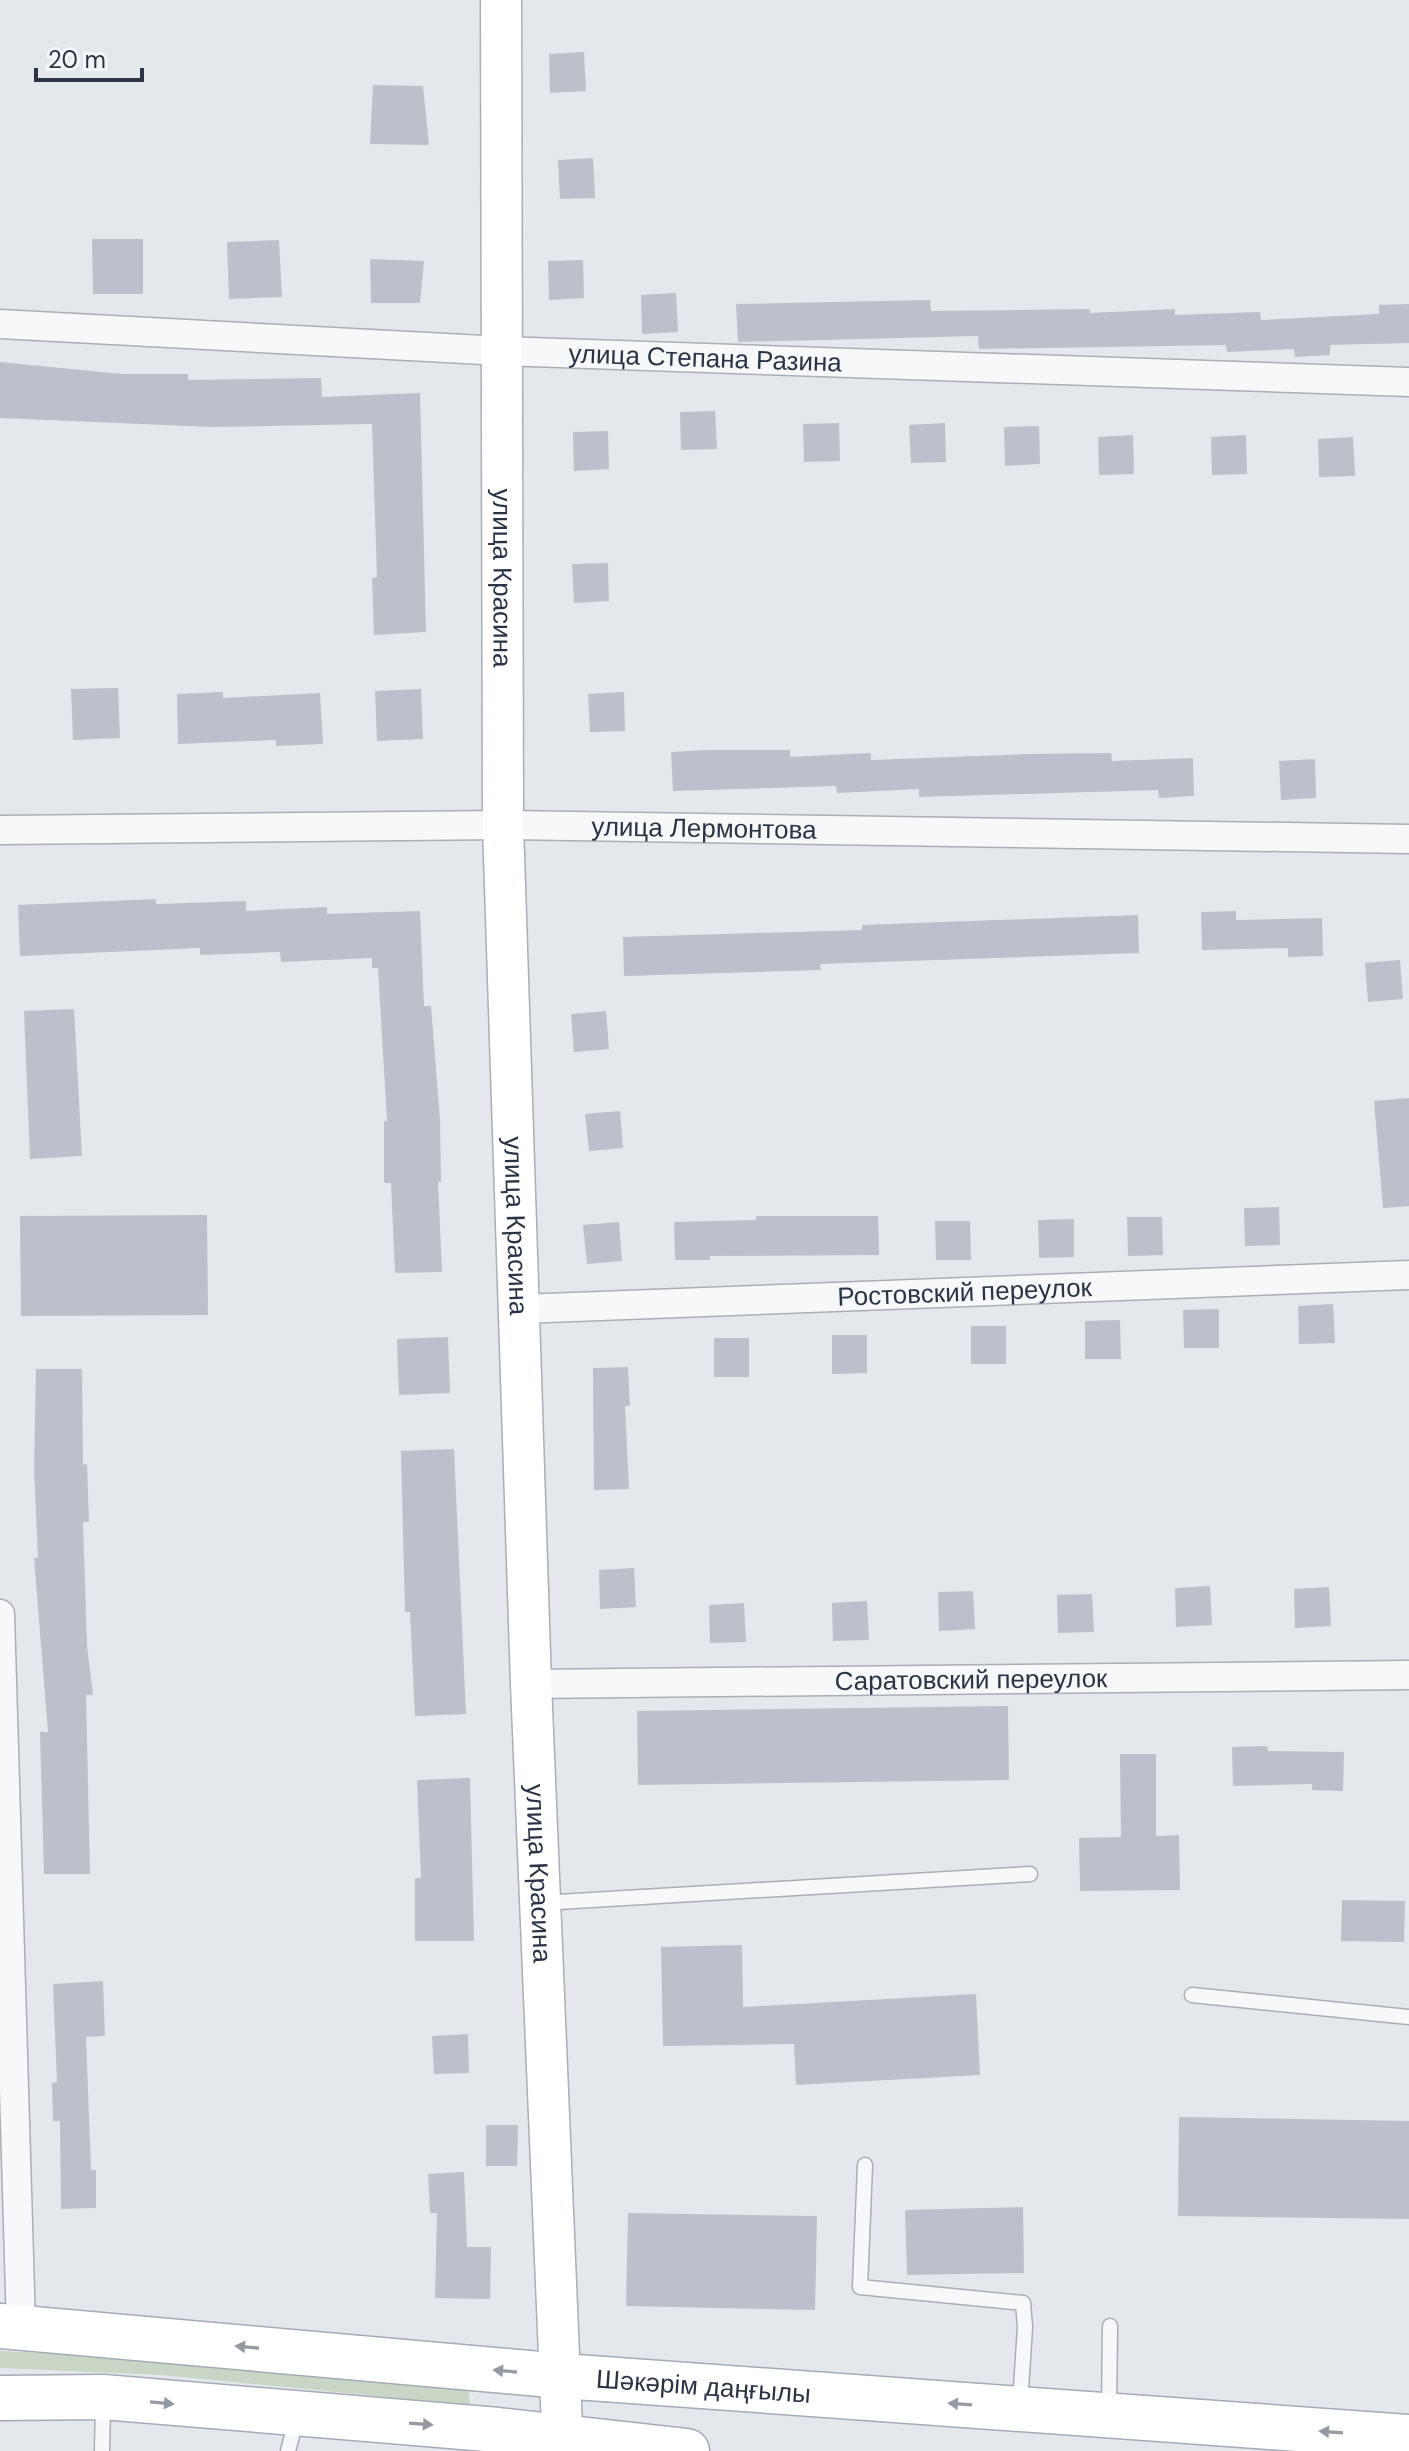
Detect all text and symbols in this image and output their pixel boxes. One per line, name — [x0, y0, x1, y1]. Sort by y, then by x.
scale bar — [36, 32, 142, 82]
text: 20 m — [48, 44, 106, 75]
street label: улица Степана Разина — [568, 336, 843, 380]
street label: улица Красина — [485, 489, 520, 668]
street label: улица Лермонтова — [591, 809, 817, 847]
street label: улица Красина — [496, 1136, 536, 1316]
street label: Ростовский переулок — [837, 1270, 1093, 1314]
street label: Саратовский переулок — [834, 1661, 1108, 1698]
street label: улица Красина — [518, 1783, 560, 1964]
one-way arrow — [234, 2340, 259, 2353]
street label: Шәкәрім даңғылы — [595, 2361, 812, 2411]
one-way arrow — [492, 2364, 517, 2377]
one-way arrow — [150, 2396, 175, 2409]
one-way arrow — [947, 2397, 972, 2410]
one-way arrow — [409, 2418, 434, 2431]
one-way arrow — [1318, 2425, 1343, 2438]

